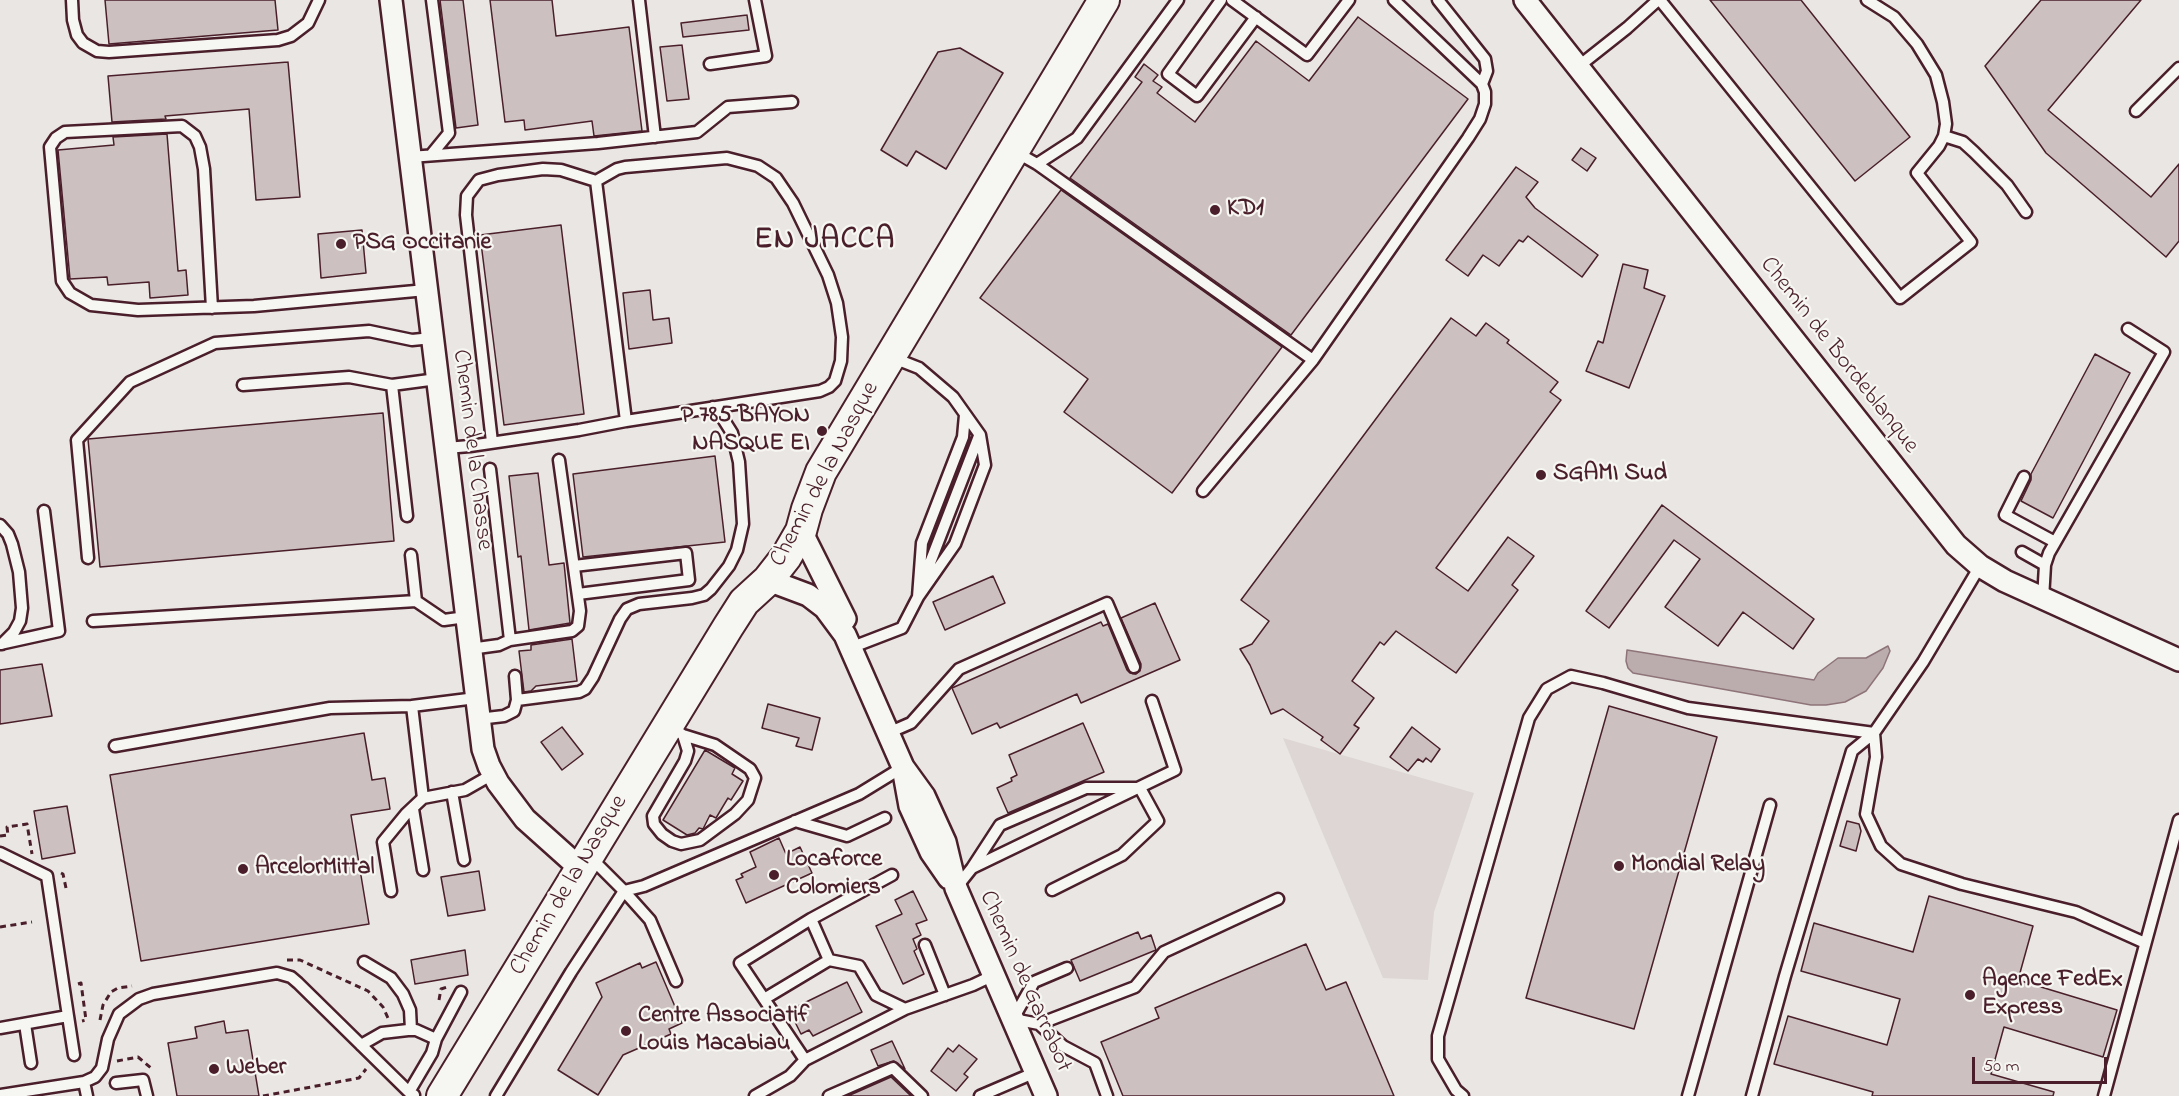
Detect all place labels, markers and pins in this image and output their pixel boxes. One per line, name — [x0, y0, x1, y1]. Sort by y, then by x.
place label: KD1 — [1227, 196, 1264, 224]
marker: KD1 — [1208, 203, 1222, 217]
place label: PSG Occitanie — [353, 230, 491, 258]
marker: PSG Occitanie — [334, 237, 348, 251]
place label: P 785 BAYON NASQUE EI — [681, 403, 810, 459]
marker: P 785 BAYON NASQUE EI — [815, 424, 829, 438]
place label: SGAMI Sud — [1553, 461, 1667, 489]
marker: SGAMI Sud — [1534, 468, 1548, 482]
place label: Locaforce Colomiers — [786, 847, 882, 903]
place label: Mondial Relay — [1631, 852, 1765, 880]
place label: ArcelorMittal — [255, 855, 375, 883]
marker: Mondial Relay — [1612, 859, 1626, 873]
marker: ArcelorMittal — [236, 862, 250, 876]
marker: Locaforce Colomiers — [767, 868, 781, 882]
place label: Agence FedEx Express — [1982, 967, 2123, 1023]
marker: Agence FedEx Express — [1963, 988, 1977, 1002]
place label: Centre Associatif Louis Macabiau — [638, 1003, 809, 1059]
marker: Centre Associatif Louis Macabiau — [619, 1024, 633, 1038]
place label: Weber — [226, 1055, 286, 1083]
marker: Weber — [207, 1062, 221, 1076]

